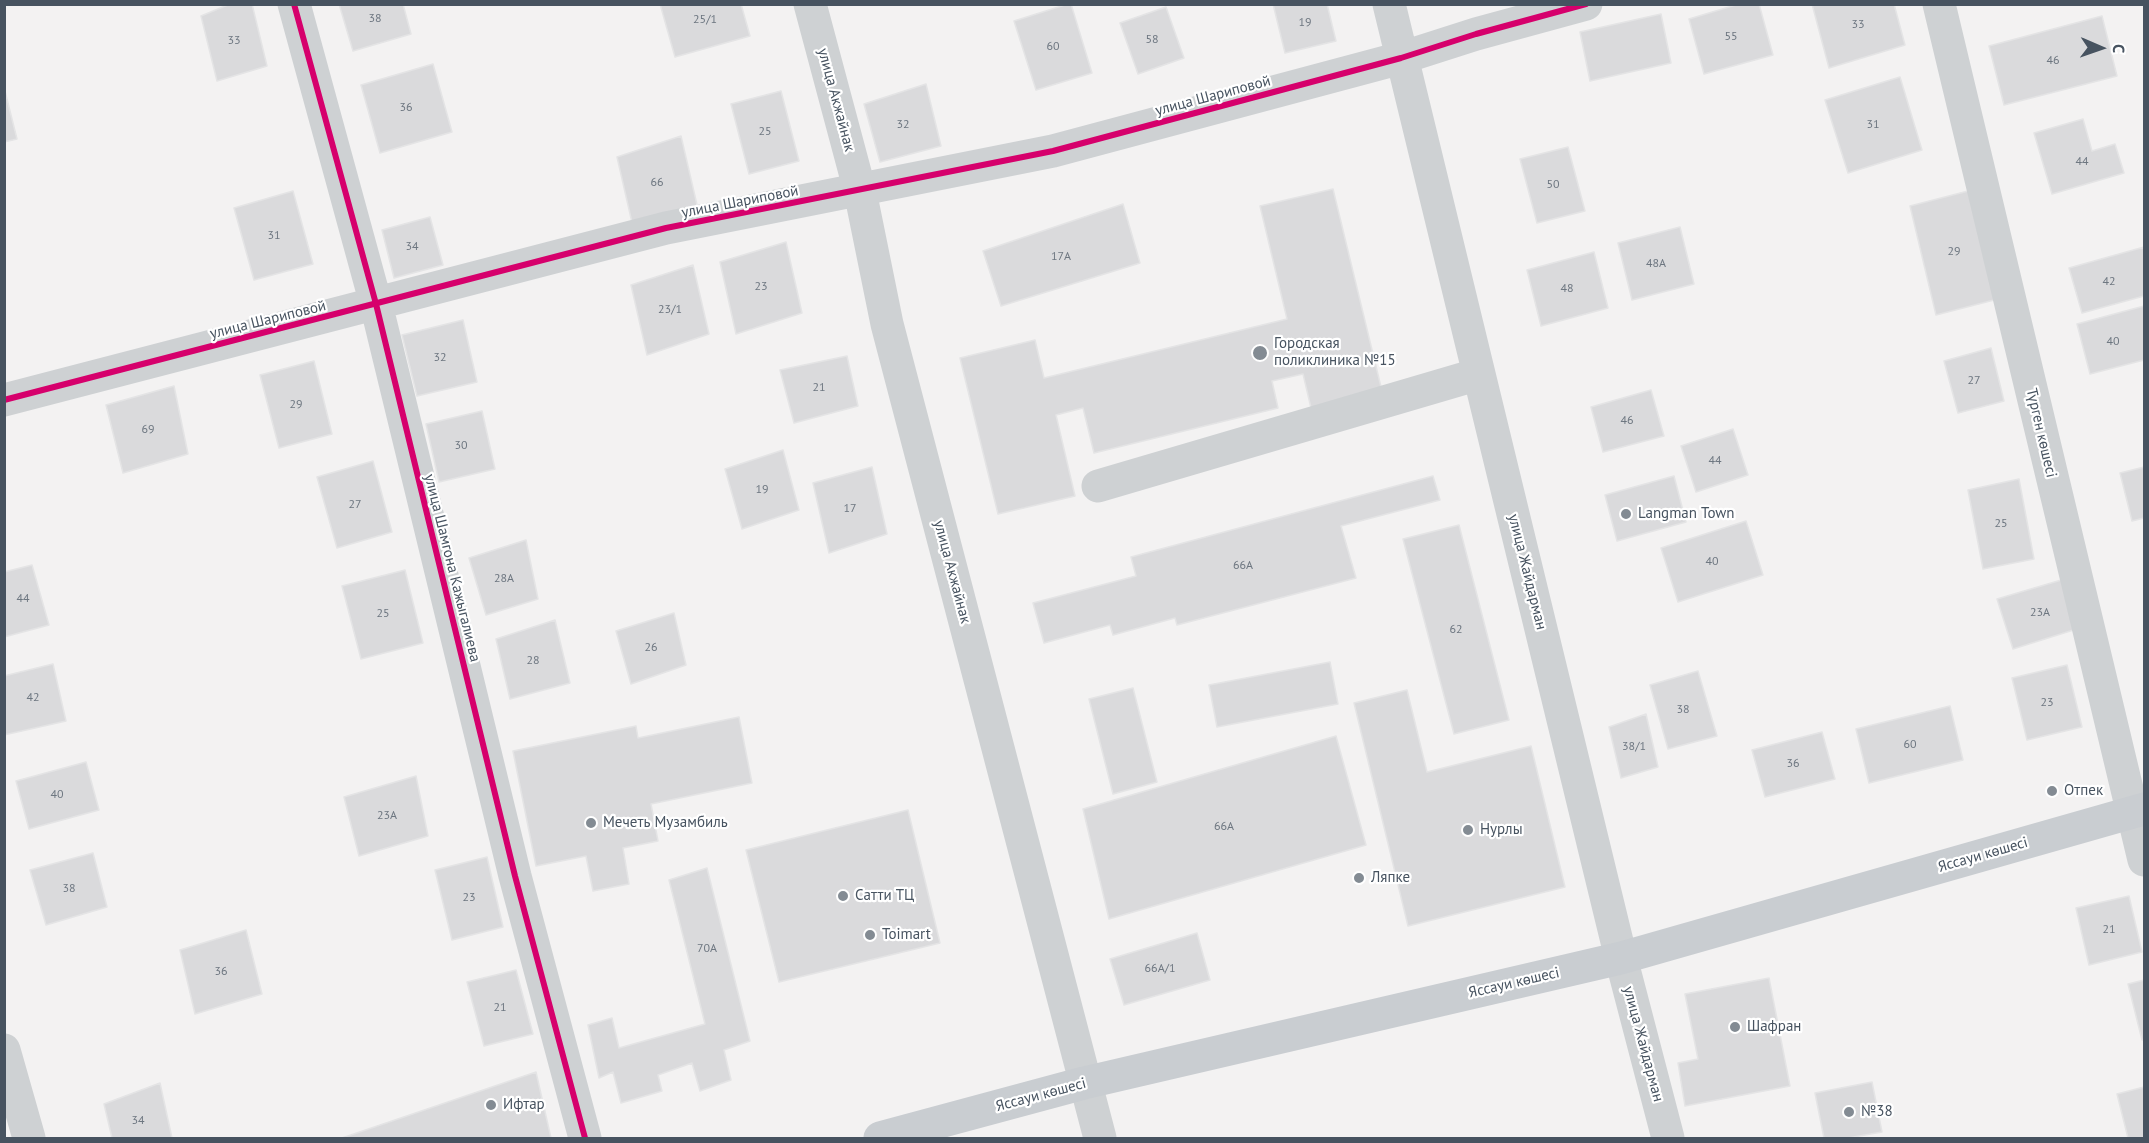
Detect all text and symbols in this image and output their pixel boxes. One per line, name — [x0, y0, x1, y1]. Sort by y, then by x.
house number: 38 — [368, 12, 382, 26]
house number: 25/1 — [693, 13, 717, 27]
house number: 19 — [1298, 16, 1312, 30]
house number: 33 — [1851, 18, 1865, 32]
north arrow — [2071, 18, 2131, 78]
house number: 55 — [1724, 30, 1738, 44]
house number: 58 — [1145, 33, 1159, 47]
house number: 33 — [227, 34, 241, 48]
house number: 60 — [1046, 40, 1060, 54]
text: С — [2109, 44, 2129, 53]
street label: улица Акжайнак — [814, 46, 858, 154]
house number: 46 — [2046, 54, 2060, 68]
street label: улица Шариповой — [1153, 72, 1273, 120]
house number: 36 — [399, 101, 413, 115]
house number: 32 — [896, 118, 910, 132]
house number: 31 — [1866, 118, 1880, 132]
house number: 25 — [758, 125, 772, 139]
house number: 44 — [2075, 155, 2089, 169]
house number: 66 — [650, 176, 664, 190]
house number: 50 — [1546, 178, 1560, 192]
street label: улица Шариповой — [680, 182, 800, 222]
house number: 31 — [267, 229, 281, 243]
house number: 34 — [405, 240, 419, 254]
house number: 29 — [1947, 245, 1961, 259]
house number: 17А — [1051, 250, 1071, 264]
house number: 48А — [1646, 257, 1666, 271]
house number: 42 — [2102, 275, 2116, 289]
house number: 23 — [754, 280, 768, 294]
house number: 48 — [1560, 282, 1574, 296]
street label: улица Шариповой — [208, 297, 328, 343]
house number: 23/1 — [658, 303, 682, 317]
place label: Городская поликлиника №15 — [1274, 335, 1396, 370]
house number: 40 — [2106, 335, 2120, 349]
marker: Городская поликлиника №15 — [1251, 344, 1269, 362]
house number: 32 — [433, 351, 447, 365]
house number: 27 — [1967, 374, 1981, 388]
house number: 21 — [812, 381, 826, 395]
street label: Түрген көшесі — [2022, 387, 2060, 479]
house number: 29 — [289, 398, 303, 412]
house number: 46 — [1620, 414, 1634, 428]
house number: 69 — [141, 423, 155, 437]
house number: 30 — [454, 439, 468, 453]
house number: 44 — [1708, 454, 1722, 468]
street label: улица Шамгона Кажыгалиева — [420, 472, 484, 664]
house number: 19 — [755, 483, 769, 497]
house number: 27 — [348, 498, 362, 512]
house number: 17 — [843, 502, 857, 516]
place label: Langman Town — [1638, 505, 1734, 523]
marker: Langman Town — [1619, 507, 1633, 521]
street label: улица Жайдарман — [1504, 512, 1550, 632]
house number: 25 — [1994, 517, 2008, 531]
street label: улица Акжайнак — [930, 518, 974, 626]
house number: 40 — [1705, 555, 1719, 569]
house number: 66А — [1233, 559, 1253, 573]
house number: 28А — [494, 572, 514, 586]
house number: 44 — [16, 592, 30, 606]
house number: 23А — [2030, 606, 2050, 620]
house number: 25 — [376, 607, 390, 621]
house number: 62 — [1449, 623, 1463, 637]
house number: 26 — [644, 641, 658, 655]
house number: 28 — [526, 654, 540, 668]
house number: 42 — [26, 691, 40, 705]
house number: 23 — [2040, 696, 2054, 710]
house number: 38 — [1676, 703, 1690, 717]
house number: 60 — [1903, 738, 1917, 752]
house number: 38/1 — [1622, 740, 1646, 754]
house number: 36 — [1786, 757, 1800, 771]
place label: Отпек — [2064, 782, 2103, 800]
marker: Отпек — [2045, 784, 2059, 798]
house number: 40 — [50, 788, 64, 802]
house number: 23А — [377, 809, 397, 823]
place label: Мечеть Музамбиль — [603, 814, 728, 832]
marker: Мечеть Музамбиль — [584, 816, 598, 830]
house number: 66А — [1214, 820, 1234, 834]
place label: Нурлы — [1480, 821, 1523, 839]
marker: Нурлы — [1461, 823, 1475, 837]
street label: Яссауи көшесі — [1936, 834, 2030, 876]
place label: Ляпке — [1371, 869, 1410, 887]
marker: Ляпке — [1352, 871, 1366, 885]
house number: 38 — [62, 882, 76, 896]
place label: Сатти ТЦ — [855, 887, 914, 905]
marker: Сатти ТЦ — [836, 889, 850, 903]
house number: 23 — [462, 891, 476, 905]
house number: 21 — [2102, 923, 2116, 937]
place label: Toimart — [882, 926, 931, 944]
marker: Toimart — [863, 928, 877, 942]
house number: 70А — [697, 942, 717, 956]
house number: 66А/1 — [1145, 962, 1175, 976]
street label: Яссауи көшесі — [1467, 964, 1561, 1002]
house number: 36 — [214, 965, 228, 979]
street label: улица Жайдарман — [1619, 984, 1667, 1104]
house number: 21 — [493, 1001, 507, 1015]
place label: Шафран — [1747, 1018, 1801, 1036]
marker: Шафран — [1728, 1020, 1742, 1034]
street label: Яссауи көшесі — [994, 1074, 1088, 1116]
place label: Ифтар — [503, 1096, 545, 1114]
marker: Ифтар — [484, 1098, 498, 1112]
place label: №38 — [1861, 1103, 1893, 1121]
marker: №38 — [1842, 1105, 1856, 1119]
house number: 34 — [131, 1114, 145, 1128]

